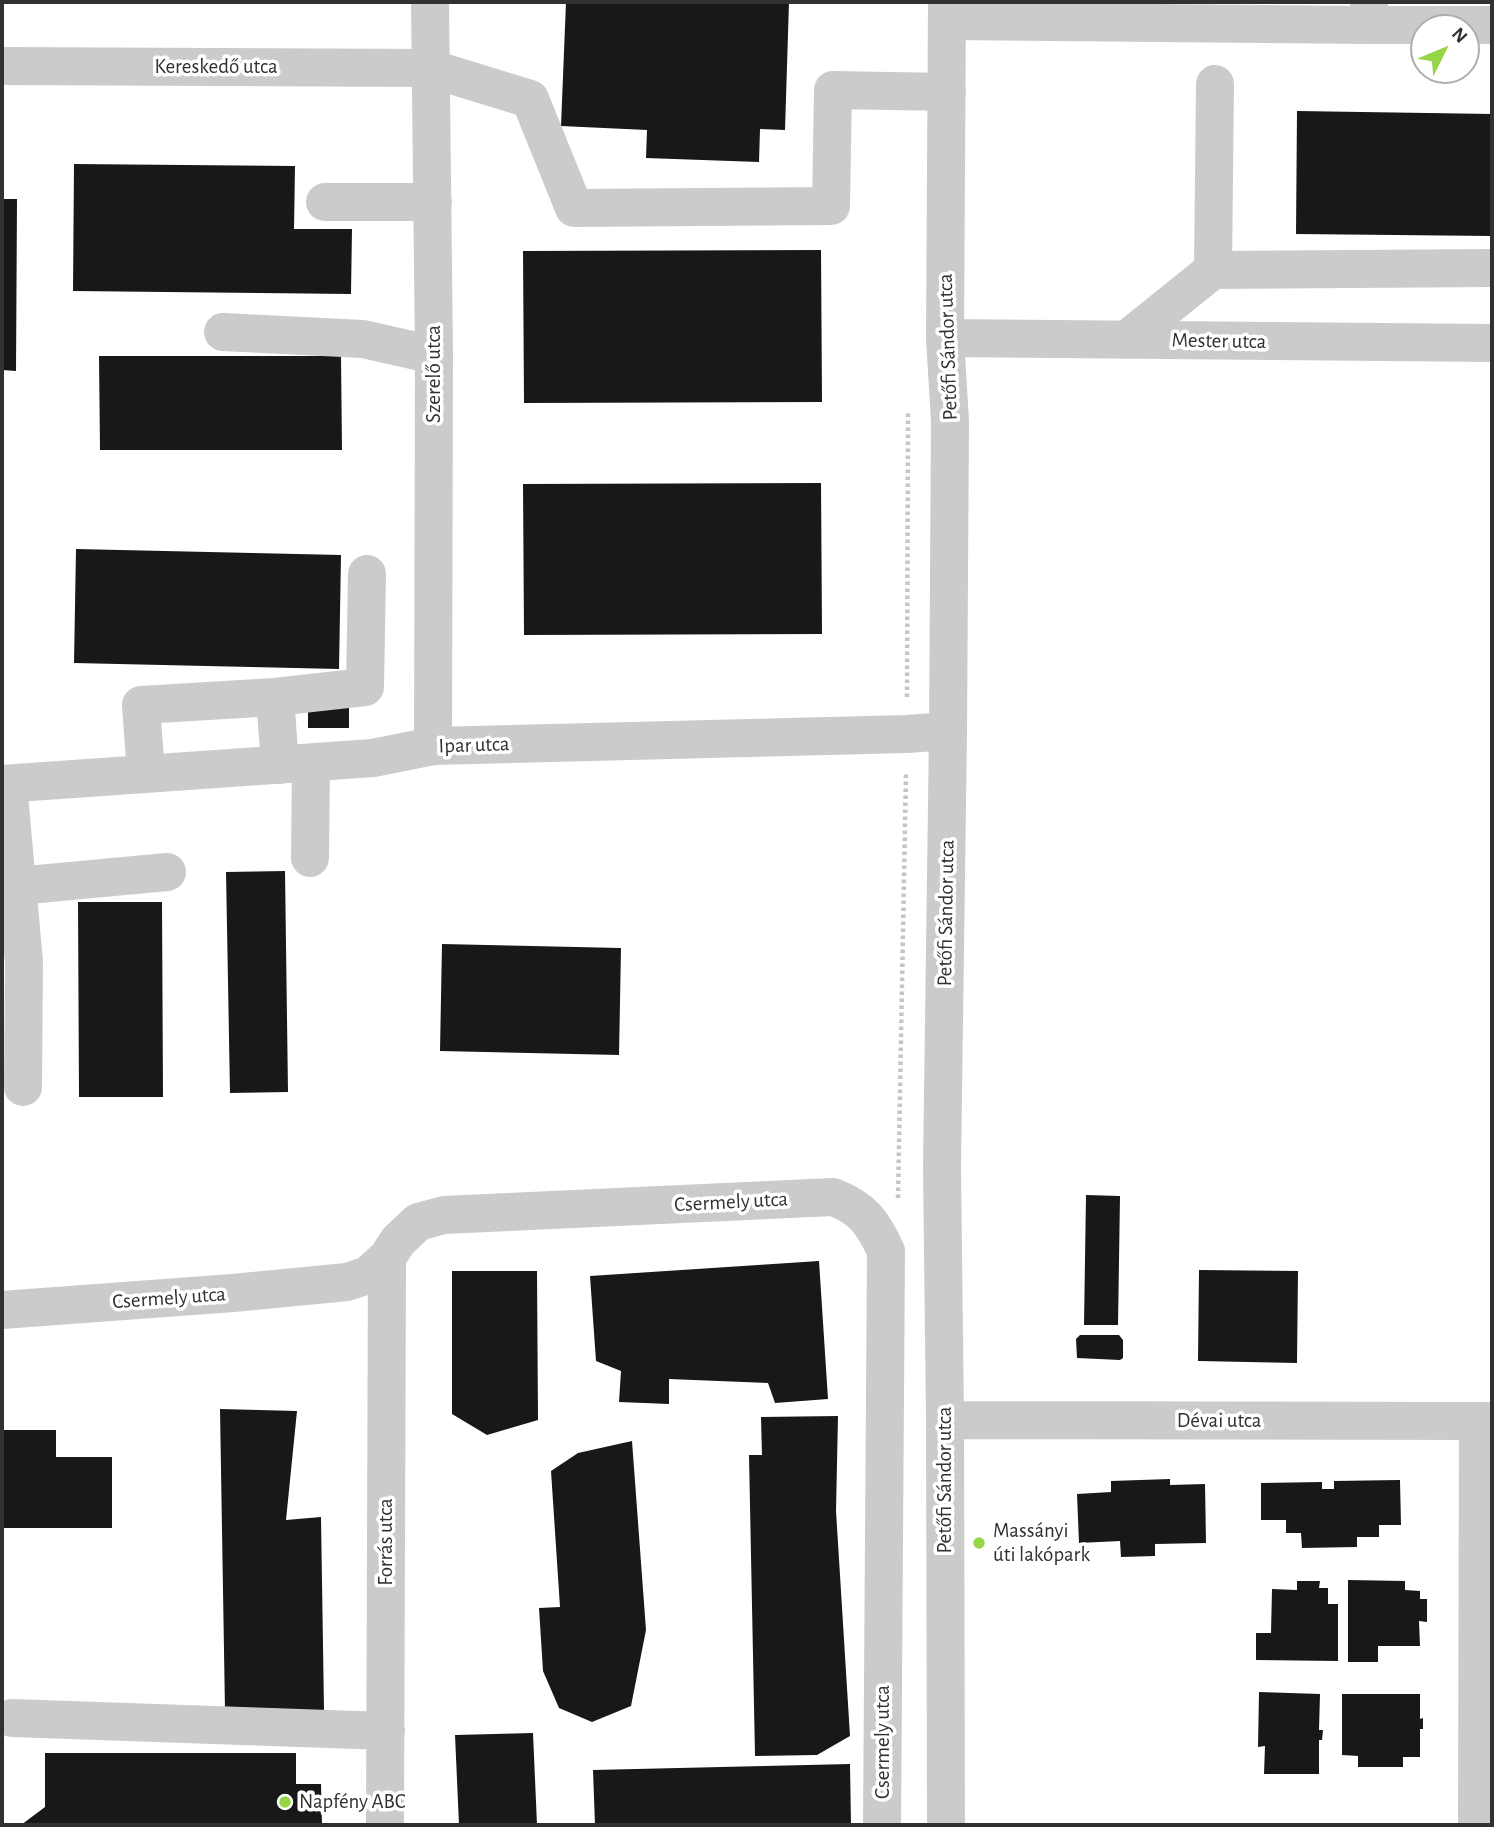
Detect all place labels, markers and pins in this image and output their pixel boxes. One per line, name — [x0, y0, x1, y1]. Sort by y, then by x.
place label: Massányi úti lakópark — [993, 1518, 1090, 1568]
marker: Massányi úti lakópark — [971, 1535, 987, 1551]
place label: Napfény ABC — [299, 1789, 406, 1815]
marker: Napfény ABC — [277, 1794, 293, 1810]

